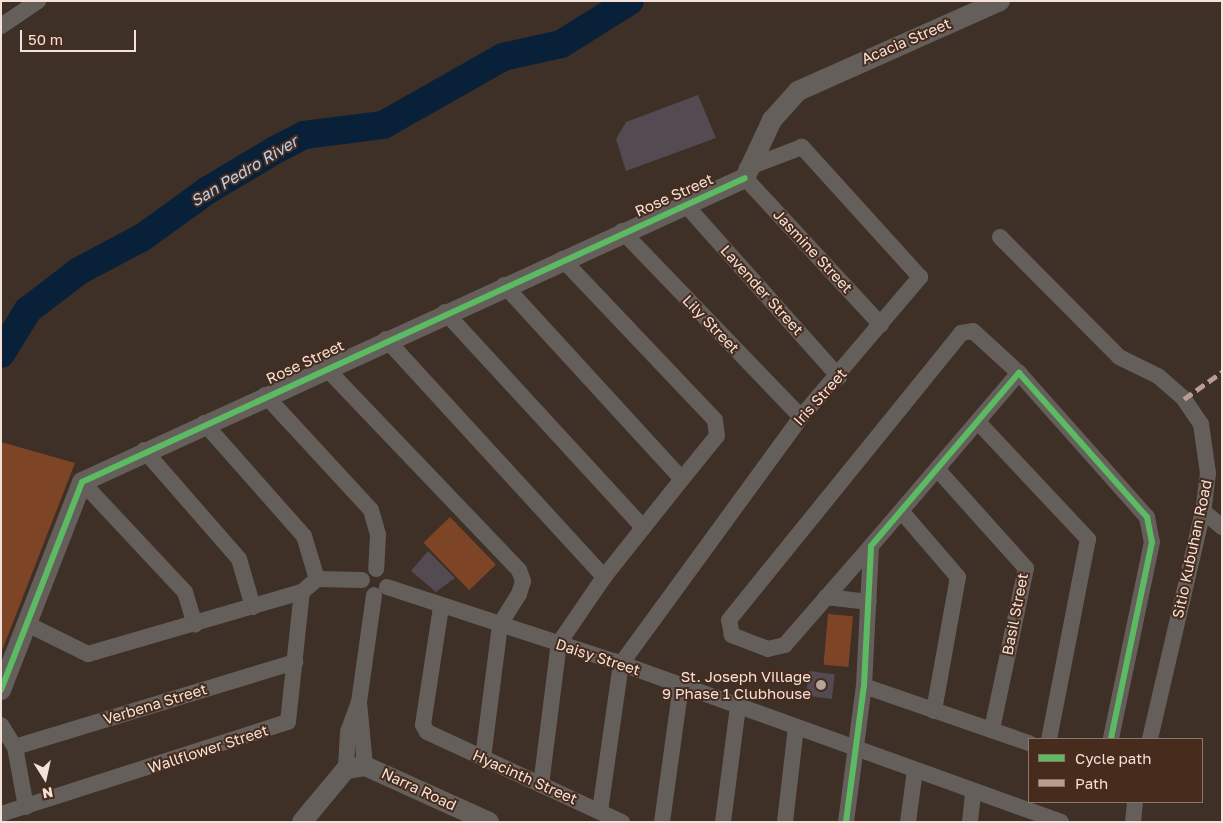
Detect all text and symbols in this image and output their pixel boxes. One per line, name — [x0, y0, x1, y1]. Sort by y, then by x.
street label: Acacia Street — [859, 14, 953, 68]
scale bar — [22, 20, 139, 52]
text: 50 m — [28, 30, 63, 48]
water label: San Pedro River — [187, 131, 301, 211]
street label: Rose Street — [632, 170, 716, 220]
street label: Jasmine Street — [770, 205, 856, 297]
street label: Lavender Street — [717, 241, 807, 339]
street label: Lily Street — [679, 291, 743, 357]
street label: Rose Street — [263, 336, 347, 388]
street label: Iris Street — [790, 365, 850, 429]
street label: Sitio Kubuhan Road — [1169, 478, 1215, 620]
street label: Basil Street — [998, 571, 1032, 657]
street label: Daisy Street — [554, 635, 642, 679]
place label: St. Joseph Village 9 Phase 1 Clubhouse — [662, 667, 811, 702]
marker: St. Joseph Village 9 Phase 1 Clubhouse — [815, 679, 827, 691]
street label: Verbena Street — [101, 680, 209, 728]
street label: Wallflower Street — [146, 721, 270, 777]
legend — [1028, 738, 1203, 803]
street label: Hyacinth Street — [470, 746, 580, 808]
text: Cycle path — [1075, 749, 1151, 767]
north arrow — [20, 753, 70, 803]
street label: Narra Road — [379, 764, 459, 814]
text: Path — [1075, 774, 1108, 792]
text: N — [41, 784, 54, 803]

